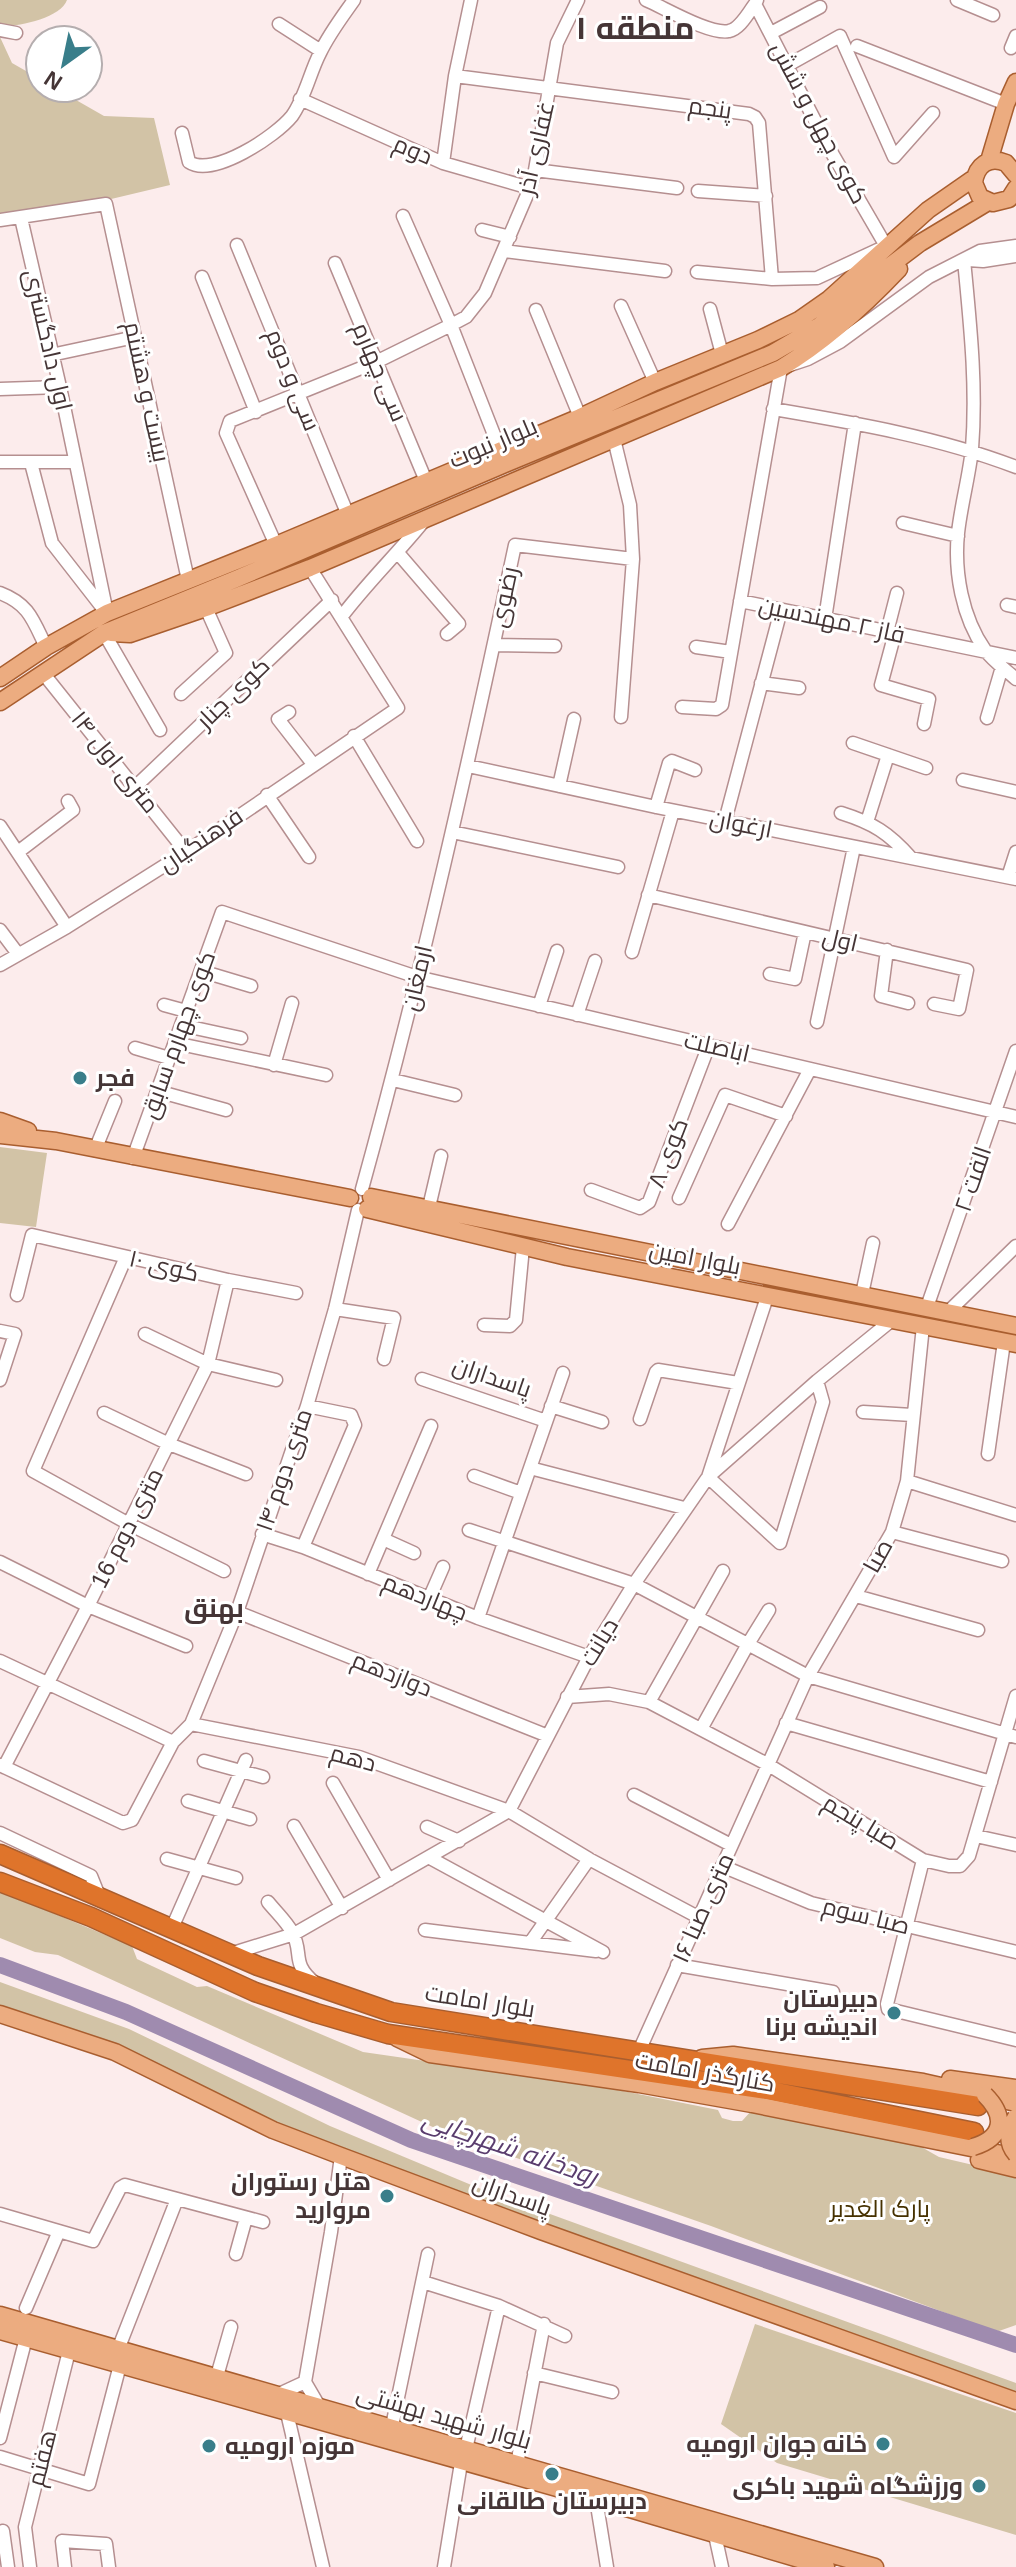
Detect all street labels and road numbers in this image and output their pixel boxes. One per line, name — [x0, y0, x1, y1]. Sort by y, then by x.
street label: کوی چهل و شش — [763, 37, 873, 210]
street label: پنجم — [686, 91, 734, 127]
street label: غفاری آذر — [511, 98, 560, 200]
street label: دوم — [388, 129, 437, 172]
street label: اول دادگستری — [18, 266, 78, 414]
street label: سی چهارم — [345, 318, 413, 427]
street label: بیست و هشتم — [117, 319, 176, 465]
street label: سی و دوم — [258, 325, 326, 436]
street label: بلوار نبوت — [445, 412, 541, 473]
street label: رضوی — [484, 564, 524, 630]
street label: فاز ۲ مهندسین — [756, 591, 908, 649]
street label: کوی چنار — [189, 651, 277, 737]
street label: ۱۴ متری اول — [65, 705, 165, 819]
street label: فرهنگیان — [154, 802, 248, 878]
street label: ارغوان — [707, 804, 775, 844]
street label: اول — [820, 922, 860, 958]
street label: ارمغان — [396, 942, 438, 1014]
street label: کوی چهارم سابق — [135, 947, 223, 1123]
street label: اباصلت — [682, 1026, 753, 1067]
street label: کوی ۸ — [642, 1114, 694, 1192]
street label: الفت ۲ — [949, 1143, 996, 1215]
street label: بلوار امین — [647, 1235, 743, 1281]
street label: کوی ۱۰ — [127, 1244, 201, 1288]
street label: پاسداران — [448, 1351, 536, 1406]
street label: ۱۴ متری دوم — [250, 1405, 320, 1536]
street label: 16 متری دوم — [85, 1463, 171, 1594]
street label: صبا — [858, 1534, 898, 1577]
street label: چهاردهم — [378, 1567, 472, 1629]
street label: دیانت — [574, 1613, 623, 1671]
street label: دوازدهم — [347, 1645, 436, 1705]
street label: دهم — [326, 1738, 379, 1779]
street label: صبا پنجم — [817, 1788, 904, 1857]
street label: ۱۶ متری صبا — [666, 1849, 740, 1967]
street label: صبا سوم — [819, 1892, 913, 1942]
street label: بلوار امامت — [423, 1978, 537, 2023]
street label: کنارگذر امامت — [633, 2046, 777, 2097]
street label: پاسداران — [468, 2168, 556, 2224]
street label: بلوار شهید بهشتی — [353, 2379, 535, 2455]
street label: هفتم — [21, 2427, 64, 2490]

